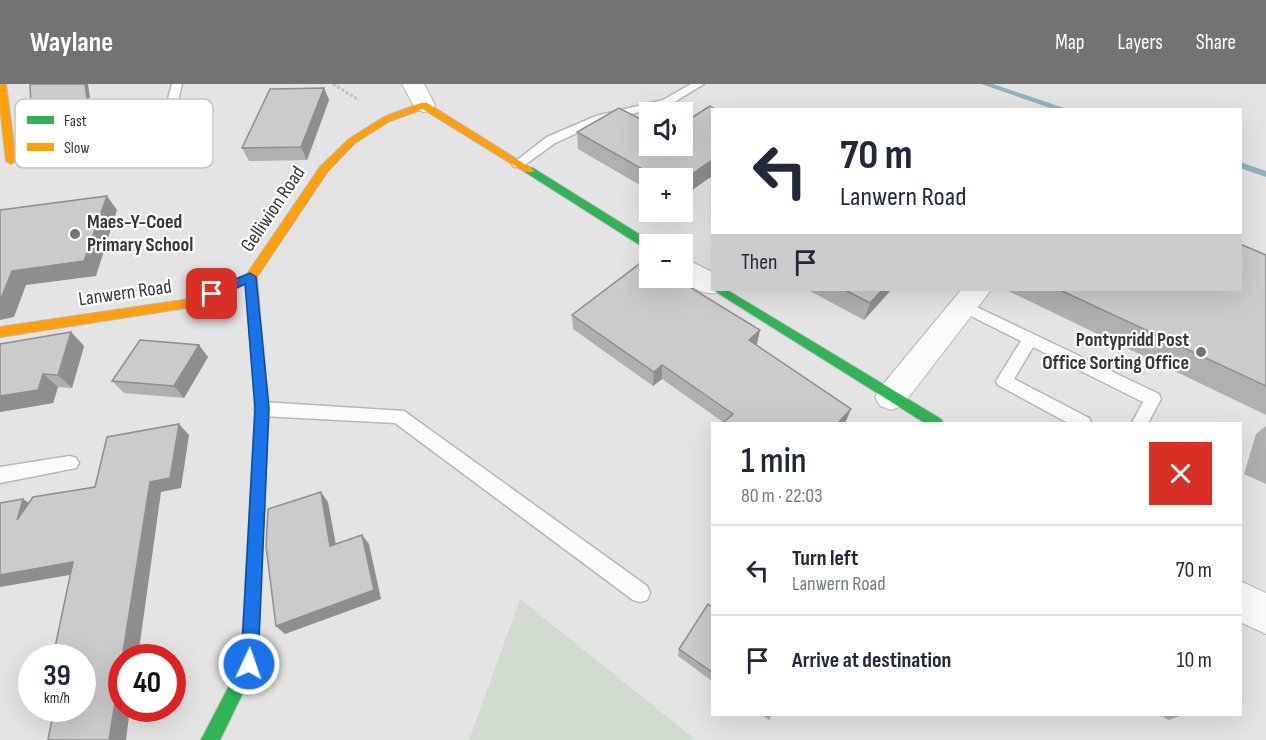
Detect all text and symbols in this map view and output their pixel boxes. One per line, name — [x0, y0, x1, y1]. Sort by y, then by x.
text: Waylane — [30, 26, 113, 59]
text: Map — [1055, 30, 1084, 55]
text: Layers — [1117, 30, 1163, 55]
text: Share — [1196, 30, 1236, 55]
legend — [15, 99, 213, 168]
map controls — [639, 102, 693, 288]
button: sound — [639, 102, 693, 156]
text: Fast — [64, 112, 87, 131]
text: 70 m — [840, 130, 913, 181]
icon: left — [741, 132, 819, 210]
text: Slow — [64, 139, 89, 158]
street label: Gelliwion Road — [236, 162, 310, 256]
button: + — [639, 168, 693, 222]
text: Lanwern Road — [840, 181, 966, 213]
place label: Maes-Y-Coed Primary School — [87, 210, 193, 257]
marker: Maes-Y-Coed Primary School — [68, 227, 82, 241]
button: − — [639, 234, 693, 288]
icon: arrive — [789, 246, 822, 279]
text: Then — [741, 249, 777, 276]
pin — [186, 268, 237, 319]
street label: Lanwern Road — [77, 275, 173, 311]
icon: arrive — [195, 277, 228, 310]
place label: Pontypridd Post Office Sorting Office — [1042, 328, 1189, 375]
marker: Pontypridd Post Office Sorting Office — [1194, 345, 1208, 359]
text: 1 min — [741, 440, 806, 483]
button: close — [1149, 442, 1212, 505]
text: 80 m · 22:03 — [741, 484, 823, 508]
text: Turn left — [792, 545, 858, 572]
icon: left — [741, 554, 774, 587]
text: 70 m — [1176, 557, 1212, 584]
text: Lanwern Road — [792, 572, 886, 596]
position arrow — [217, 632, 281, 696]
speed limit sign: 40 — [108, 644, 186, 722]
icon: arrive — [741, 644, 774, 677]
text: Arrive at destination — [792, 647, 951, 674]
text: 10 m — [1177, 647, 1212, 674]
text: 39 — [43, 658, 71, 694]
text: km/h — [44, 689, 70, 708]

